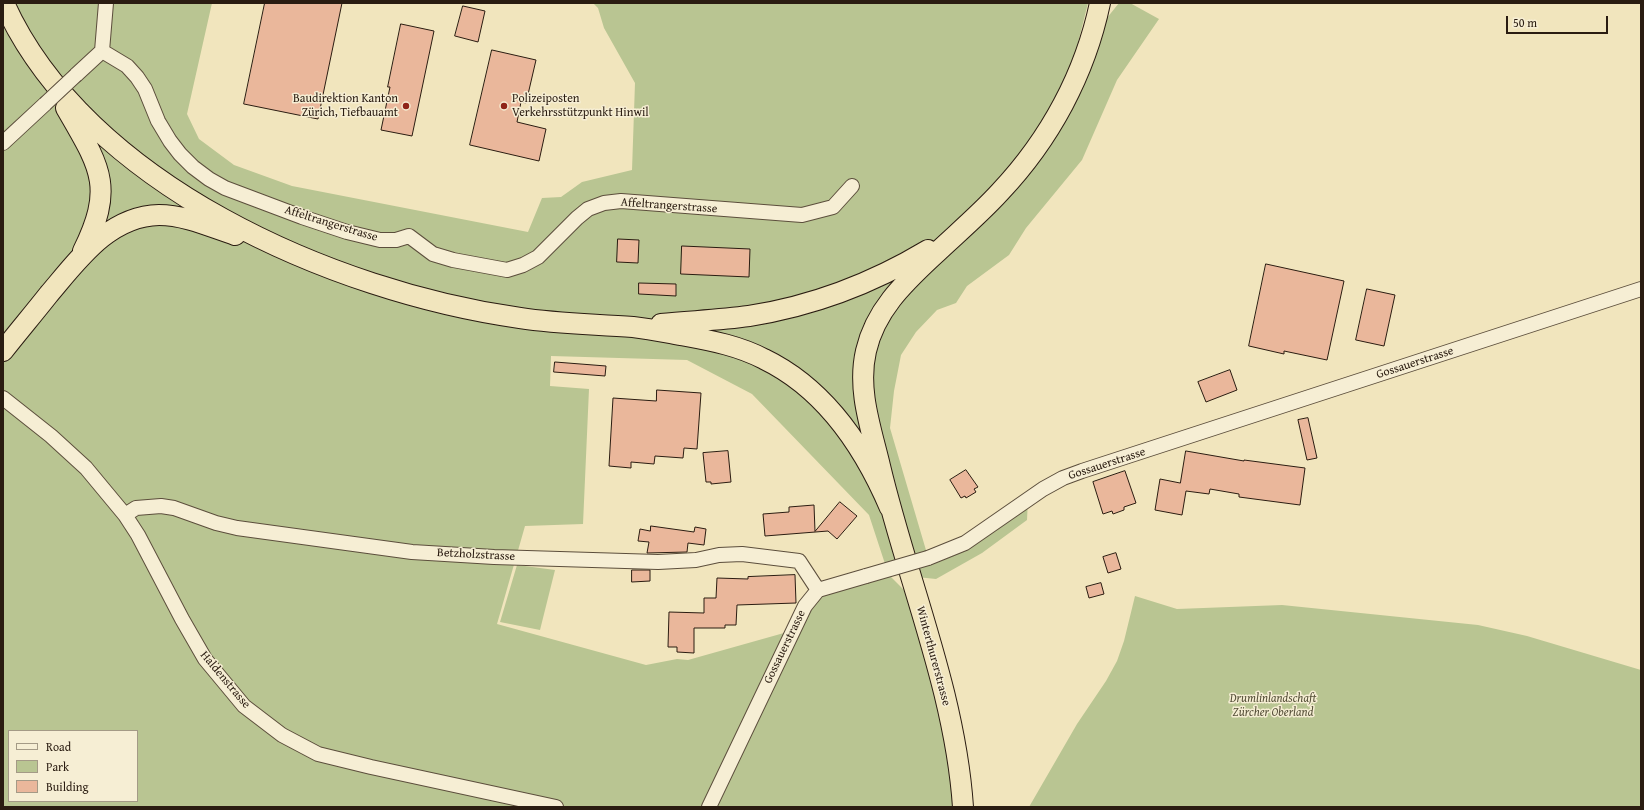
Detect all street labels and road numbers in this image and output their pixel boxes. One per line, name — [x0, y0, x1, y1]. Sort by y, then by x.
street label: Affeltrangerstrasse — [620, 195, 718, 217]
street label: Affeltrangerstrasse — [283, 203, 379, 245]
street label: Gossauerstrasse — [1375, 344, 1455, 382]
street label: Gossauerstrasse — [1067, 445, 1147, 483]
street label: Betzholzstrasse — [437, 546, 515, 564]
street label: Winterthurerstrasse — [913, 605, 953, 707]
street label: Gossauerstrasse — [761, 608, 809, 686]
street label: Haldenstrasse — [197, 648, 253, 712]

